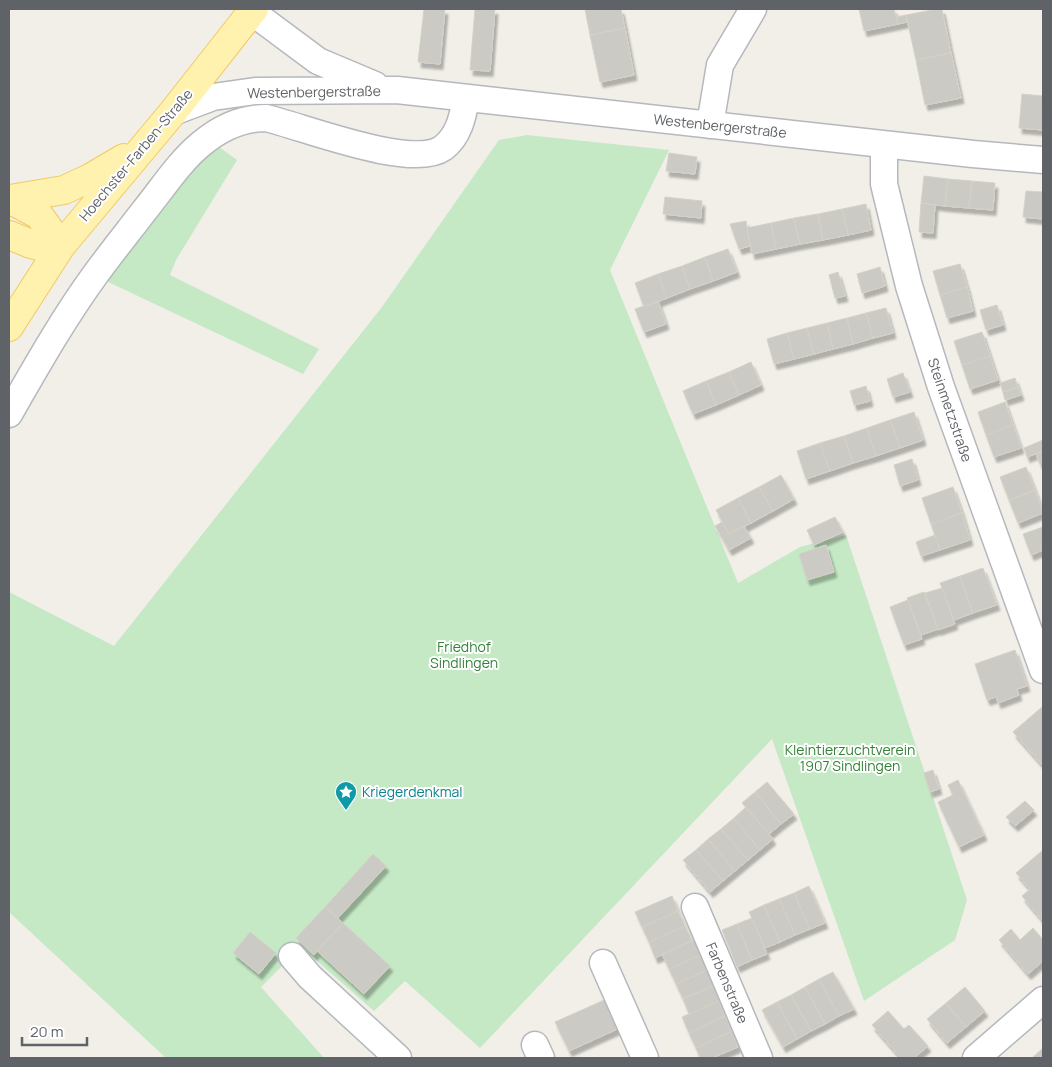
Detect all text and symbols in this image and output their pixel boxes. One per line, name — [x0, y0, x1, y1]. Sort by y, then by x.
street label: Westenbergerstraße — [247, 81, 381, 102]
street label: Hoechster-Farben-Straße — [75, 84, 197, 225]
street label: Westenbergerstraße — [652, 109, 788, 142]
street label: Steinmetzstraße — [924, 355, 977, 464]
park label: Friedhof Sindlingen — [430, 637, 498, 672]
park label: Kleintierzuchtverein 1907 Sindlingen — [785, 740, 915, 775]
place icon: Kriegerdenkmal — [334, 780, 358, 811]
place label: Kriegerdenkmal — [362, 782, 463, 801]
street label: Farbenstraße — [702, 939, 753, 1026]
scale bar — [22, 1014, 88, 1046]
text: 20 m — [30, 1021, 63, 1042]

